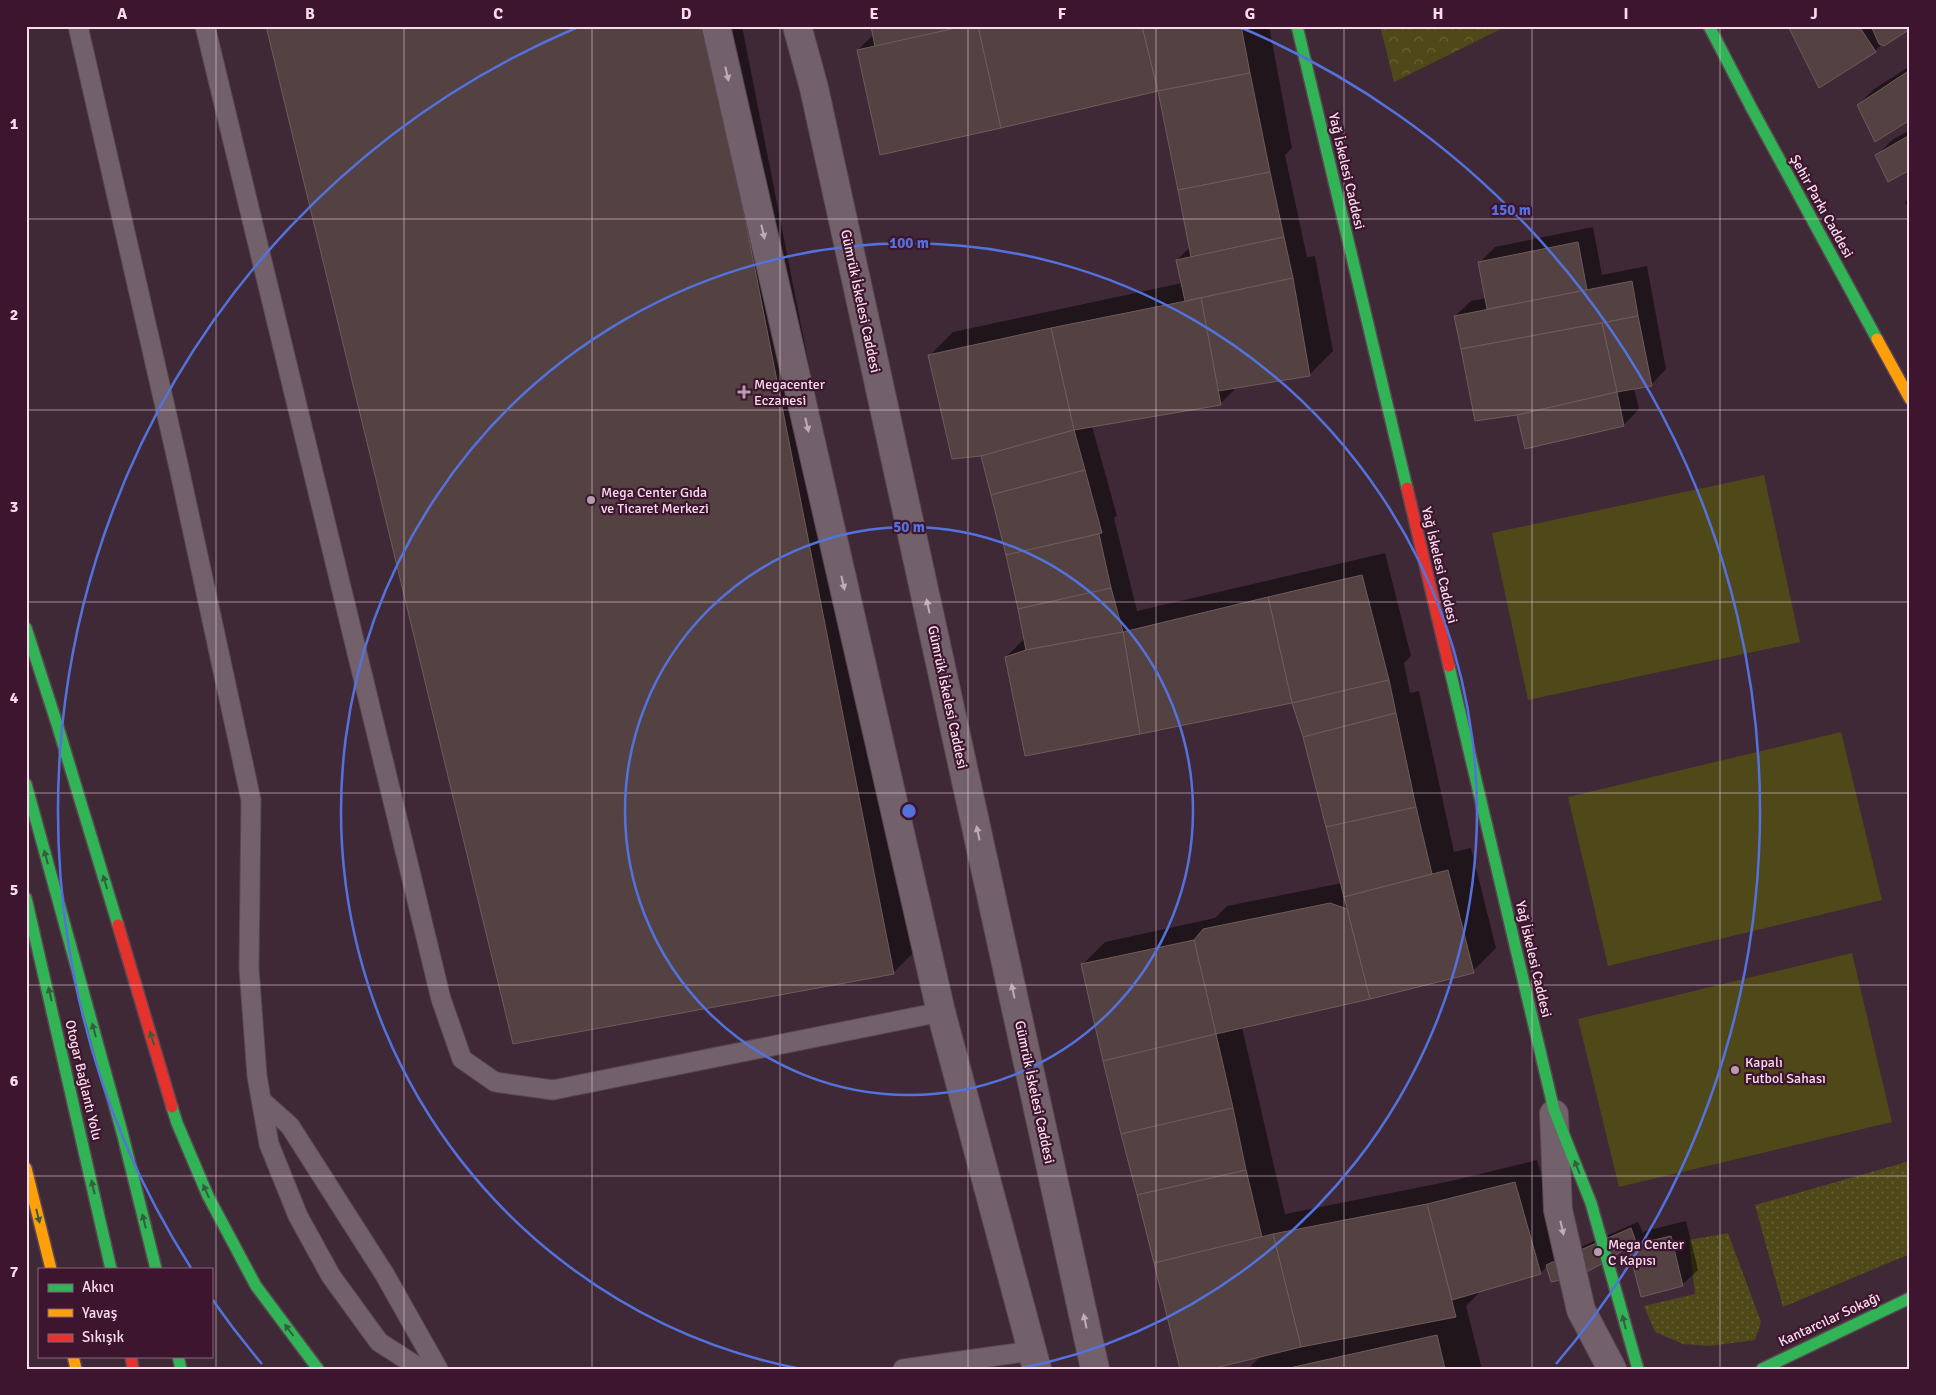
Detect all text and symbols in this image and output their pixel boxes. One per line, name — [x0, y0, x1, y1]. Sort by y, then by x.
text: A — [117, 4, 128, 24]
text: B — [305, 4, 315, 24]
text: C — [493, 4, 503, 24]
text: D — [681, 4, 692, 24]
text: E — [869, 4, 879, 24]
text: F — [1058, 4, 1067, 24]
text: G — [1245, 4, 1255, 24]
text: H — [1433, 4, 1443, 24]
text: I — [1623, 4, 1629, 24]
text: J — [1810, 4, 1818, 24]
one-way arrow — [723, 66, 731, 81]
street label: Yağ İskelesi Caddesi — [1325, 111, 1368, 231]
text: 1 — [10, 114, 19, 134]
street label: Şehir Parkı Caddesi — [1786, 152, 1857, 261]
text: 150 m — [1491, 201, 1531, 219]
one-way arrow — [759, 225, 767, 240]
street label: Gümrük İskelesi Caddesi — [837, 228, 884, 374]
text: 100 m — [889, 234, 929, 252]
text: 2 — [10, 305, 18, 325]
place label: Megacenter Eczanesi — [754, 376, 826, 409]
marker: Megacenter Eczanesi — [738, 386, 750, 398]
one-way arrow — [803, 417, 811, 432]
place label: Mega Center Gıda ve Ticaret Merkezi — [601, 484, 709, 517]
marker: Mega Center Gıda ve Ticaret Merkezi — [585, 494, 597, 506]
text: 3 — [10, 497, 18, 517]
street label: Yağ İskelesi Caddesi — [1418, 505, 1461, 625]
text: 50 m — [893, 518, 925, 536]
one-way arrow — [839, 576, 847, 591]
one-way arrow — [924, 598, 932, 613]
street label: Gümrük İskelesi Caddesi — [924, 624, 971, 770]
text: 4 — [10, 688, 19, 708]
centre of rings — [900, 802, 918, 820]
one-way arrow — [974, 825, 982, 840]
one-way arrow — [42, 849, 50, 864]
one-way arrow — [101, 874, 109, 889]
text: 5 — [10, 880, 18, 900]
street label: Yağ İskelesi Caddesi — [1512, 899, 1555, 1019]
one-way arrow — [1009, 984, 1017, 999]
one-way arrow — [45, 986, 53, 1002]
street label: Otogar Bağlantı Yolu — [61, 1018, 106, 1142]
street label: Gümrük İskelesi Caddesi — [1011, 1019, 1058, 1165]
one-way arrow — [90, 1023, 98, 1038]
one-way arrow — [147, 1030, 155, 1045]
place label: Kapalı Futbol Sahası — [1745, 1054, 1826, 1087]
marker: Kapalı Futbol Sahası — [1729, 1064, 1741, 1076]
text: 6 — [10, 1071, 19, 1091]
one-way arrow — [1573, 1159, 1581, 1174]
one-way arrow — [89, 1179, 97, 1195]
one-way arrow — [201, 1184, 209, 1198]
one-way arrow — [34, 1208, 42, 1223]
one-way arrow — [140, 1214, 148, 1229]
one-way arrow — [1558, 1221, 1566, 1236]
place label: Mega Center C Kapısı — [1608, 1236, 1685, 1269]
marker: Mega Center C Kapısı — [1592, 1246, 1604, 1258]
text: 7 — [10, 1262, 19, 1282]
legend — [38, 1268, 212, 1358]
text: Akıcı — [82, 1278, 114, 1296]
street label: Kantarcılar Sokağı — [1776, 1288, 1883, 1350]
text: Yavaş — [82, 1304, 118, 1322]
one-way arrow — [1081, 1313, 1089, 1328]
one-way arrow — [1620, 1314, 1628, 1329]
one-way arrow — [283, 1324, 294, 1337]
text: Sıkışık — [82, 1328, 125, 1346]

